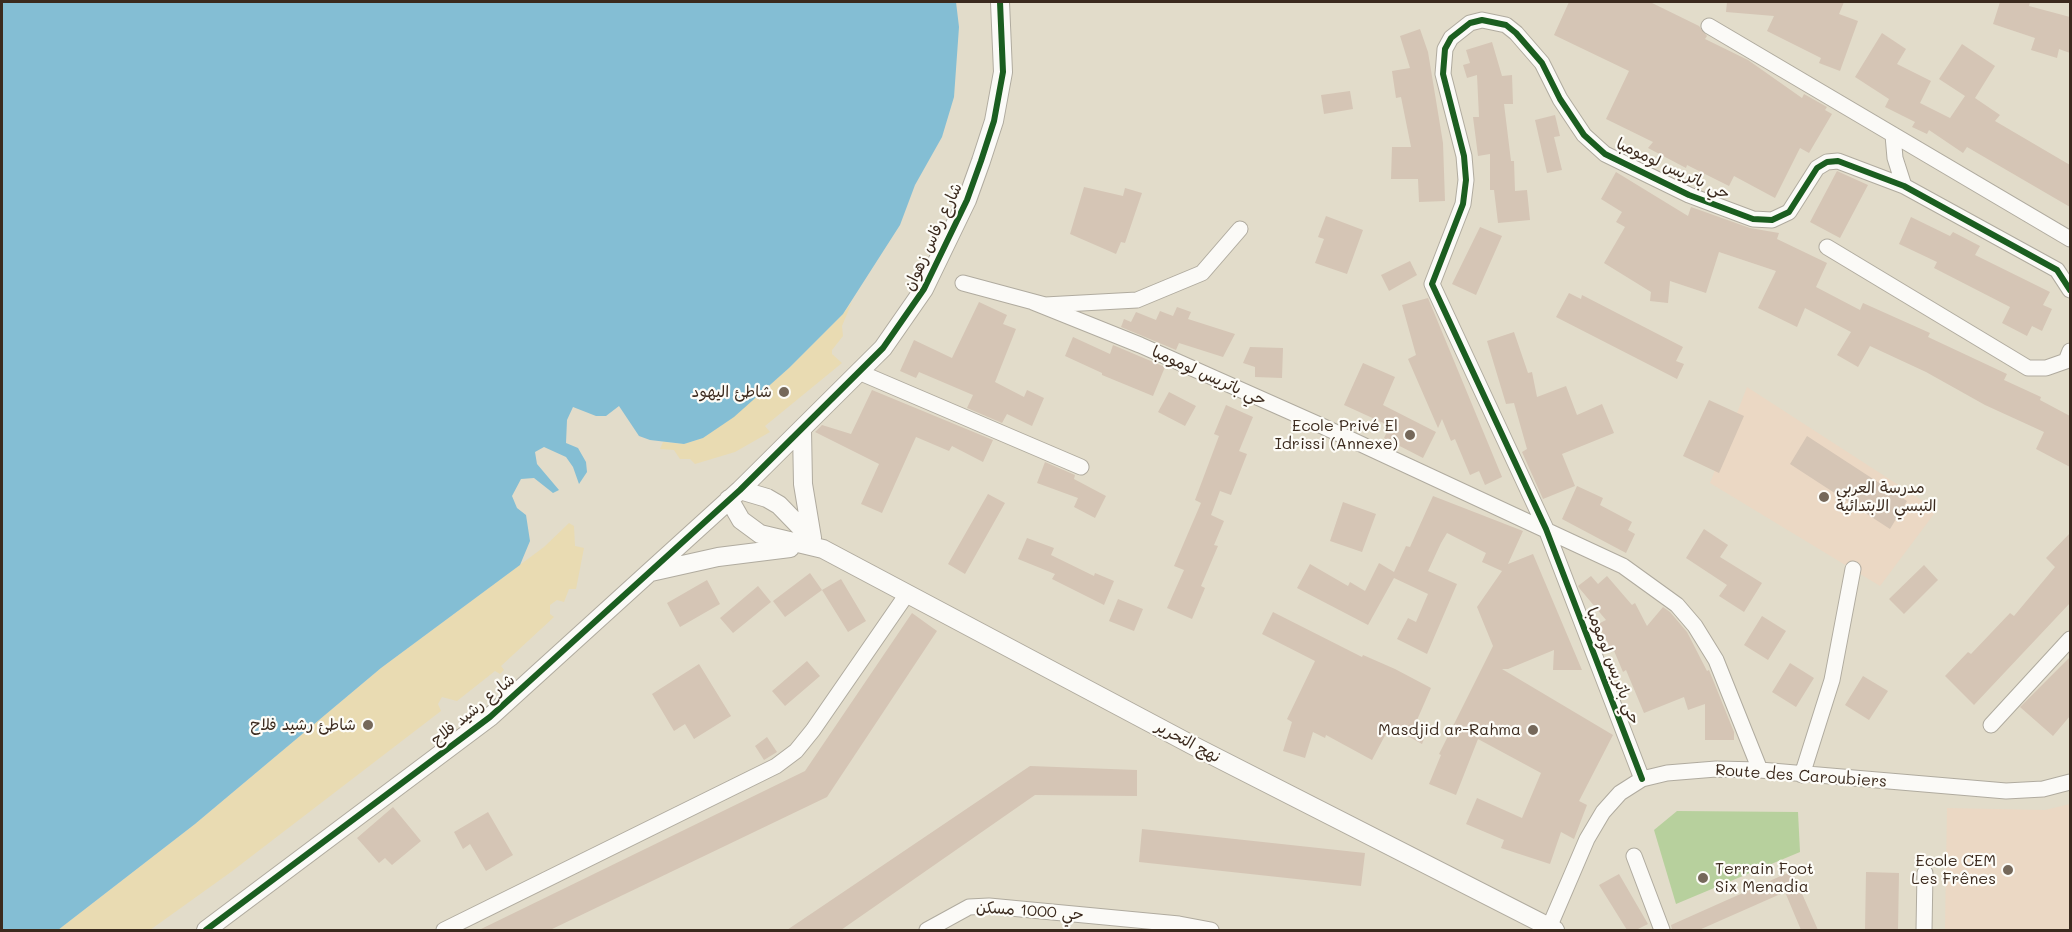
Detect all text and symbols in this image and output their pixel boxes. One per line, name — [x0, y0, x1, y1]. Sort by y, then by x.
street label: حي باتريس لومومبا — [1613, 134, 1733, 204]
street label: شارع رفاس زهوان — [900, 180, 966, 294]
street label: حي باتريس لومومبا — [1149, 342, 1269, 410]
place label: شاطئ اليهود — [692, 382, 772, 402]
marker: شاطئ اليهود — [777, 385, 791, 399]
place label: Ecole Privé El Idrissi (Annexe) — [1275, 416, 1398, 454]
marker: Ecole Privé El Idrissi (Annexe) — [1403, 428, 1417, 442]
place label: مدرسة العربي التبسي الابتدائية — [1836, 478, 1937, 516]
marker: مدرسة العربي التبسي الابتدائية — [1817, 490, 1831, 504]
street label: حي باتريس لومومبا — [1582, 605, 1644, 727]
street label: شارع رشيد فلاح — [427, 670, 519, 750]
place label: شاطئ رشيد فلاح — [250, 715, 356, 735]
street label: نهج التحرير — [1152, 717, 1224, 767]
marker: شاطئ رشيد فلاح — [361, 718, 375, 732]
place label: Masdjid ar-Rahma — [1378, 720, 1521, 740]
marker: Masdjid ar-Rahma — [1526, 723, 1540, 737]
street label: Route des Caroubiers — [1715, 760, 1887, 792]
place label: Ecole CEM Les Frênes — [1911, 851, 1996, 889]
place label: Terrain Foot Six Menadia — [1715, 859, 1814, 897]
marker: Ecole CEM Les Frênes — [2001, 863, 2015, 877]
marker: Terrain Foot Six Menadia — [1696, 871, 1710, 885]
street label: حي 1000 مسكن — [975, 898, 1085, 924]

